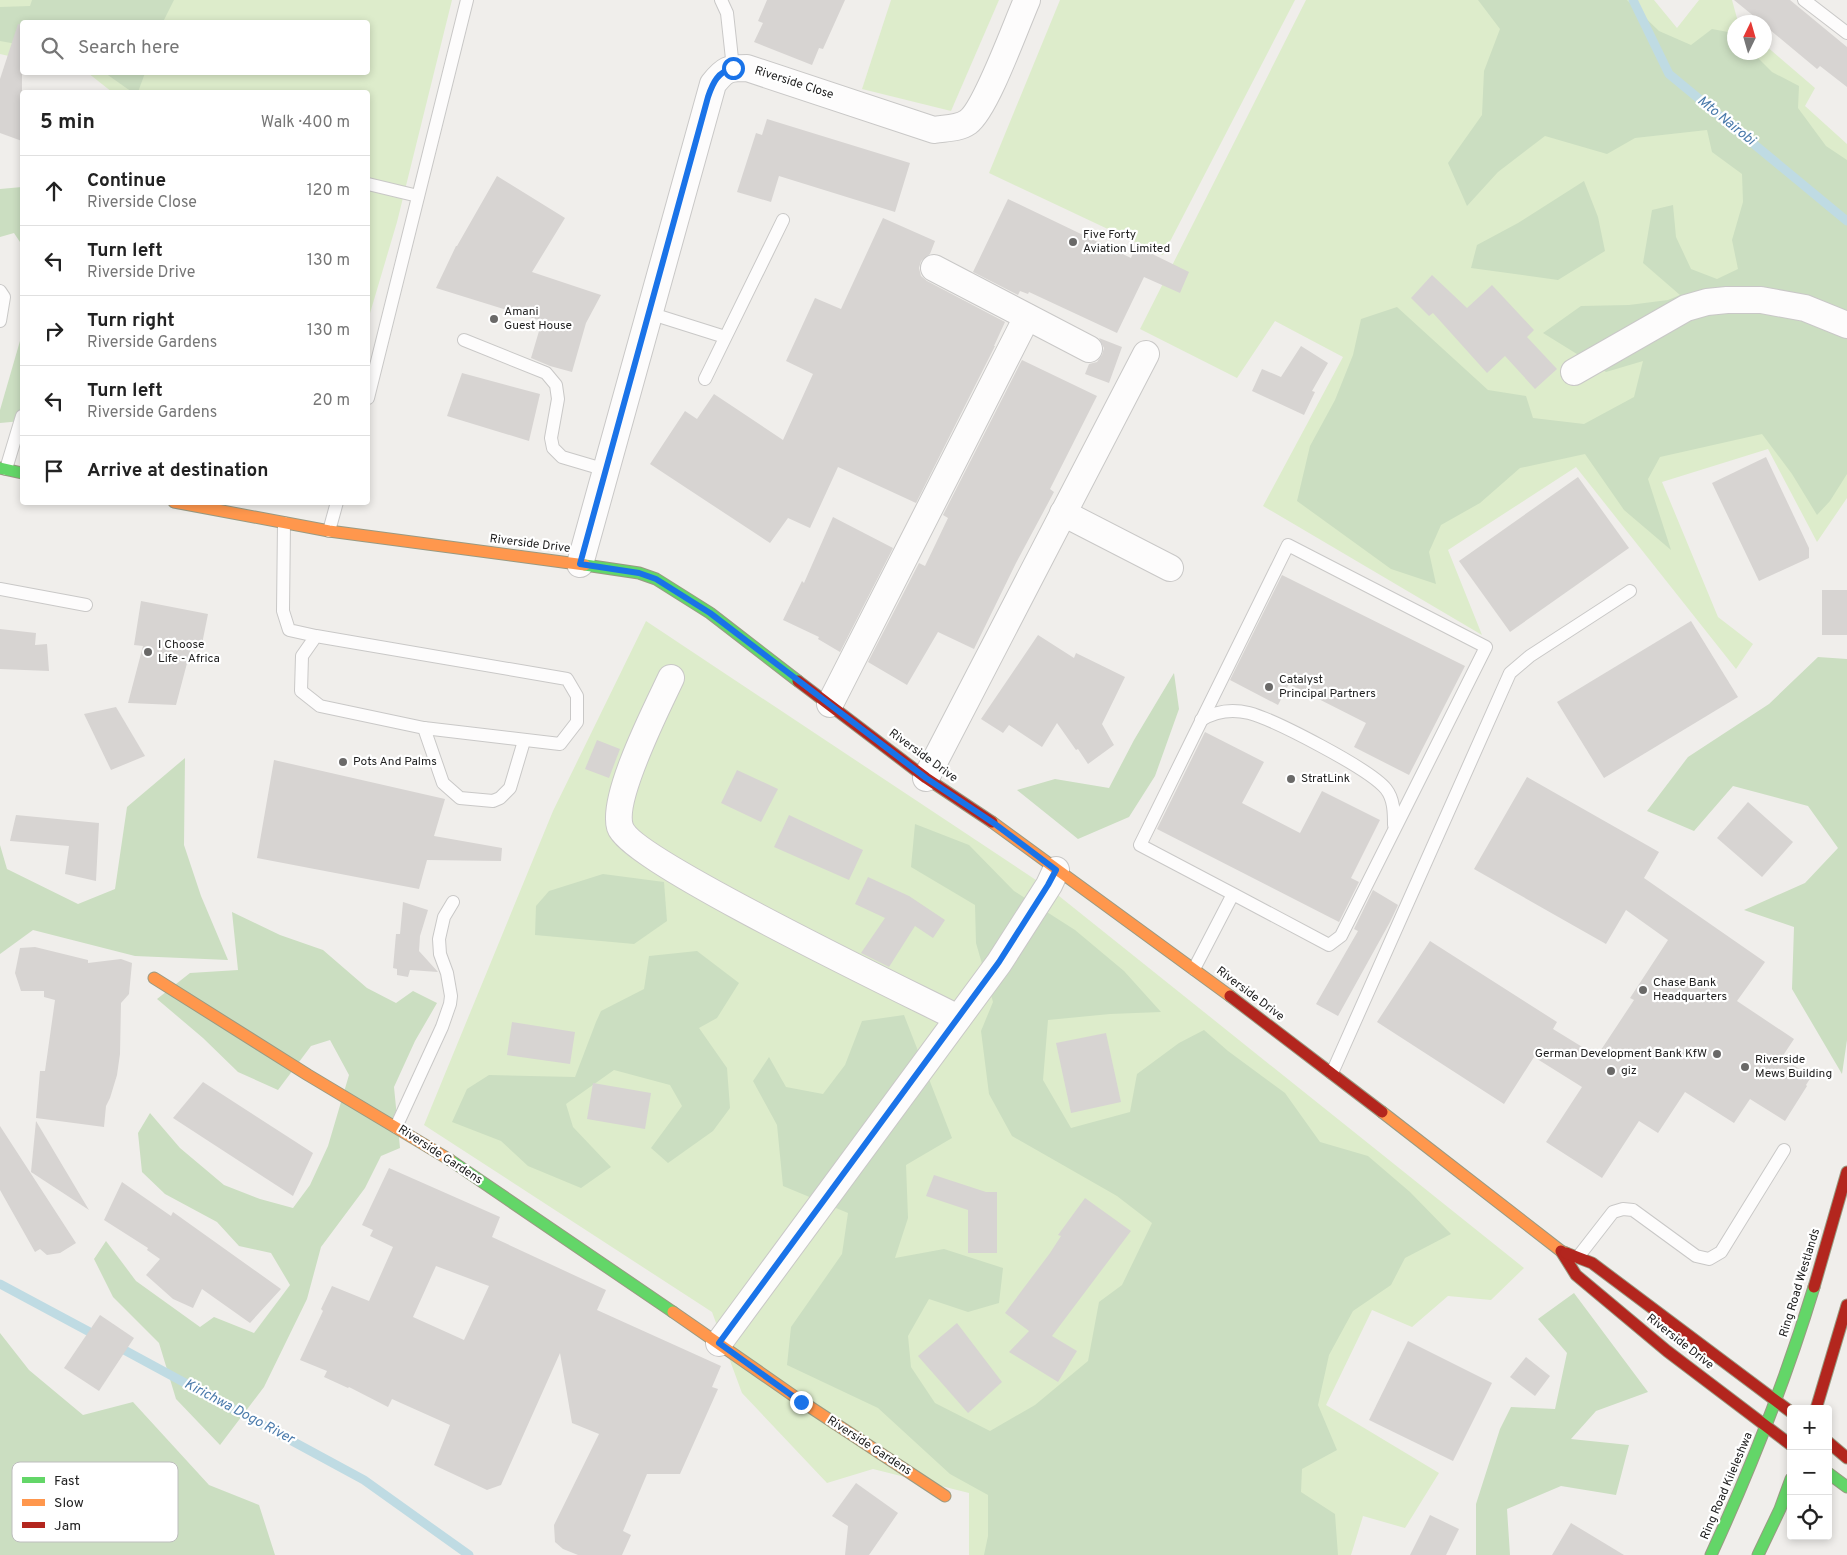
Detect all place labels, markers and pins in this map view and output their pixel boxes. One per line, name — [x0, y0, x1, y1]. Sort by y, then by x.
place label: Five Forty Aviation Limited — [1083, 227, 1170, 257]
marker: Five Forty Aviation Limited — [1067, 236, 1079, 248]
place label: Amani Guest House — [504, 304, 572, 334]
marker: Amani Guest House — [488, 313, 500, 325]
place label: I Choose Life - Africa — [158, 637, 220, 667]
marker: I Choose Life - Africa — [142, 646, 154, 658]
place label: Catalyst Principal Partners — [1279, 672, 1376, 702]
marker: Catalyst Principal Partners — [1263, 681, 1275, 693]
place label: Pots And Palms — [353, 754, 437, 770]
marker: Pots And Palms — [337, 756, 349, 768]
place label: StratLink — [1301, 771, 1350, 787]
marker: StratLink — [1285, 773, 1297, 785]
place label: Chase Bank Headquarters — [1653, 975, 1727, 1005]
marker: Chase Bank Headquarters — [1637, 984, 1649, 996]
place label: German Development Bank KfW — [1535, 1046, 1707, 1062]
marker: German Development Bank KfW — [1711, 1048, 1723, 1060]
place label: Riverside Mews Building — [1755, 1052, 1832, 1082]
marker: Riverside Mews Building — [1739, 1061, 1751, 1073]
place label: giz — [1621, 1063, 1637, 1079]
marker: giz — [1605, 1065, 1617, 1077]

